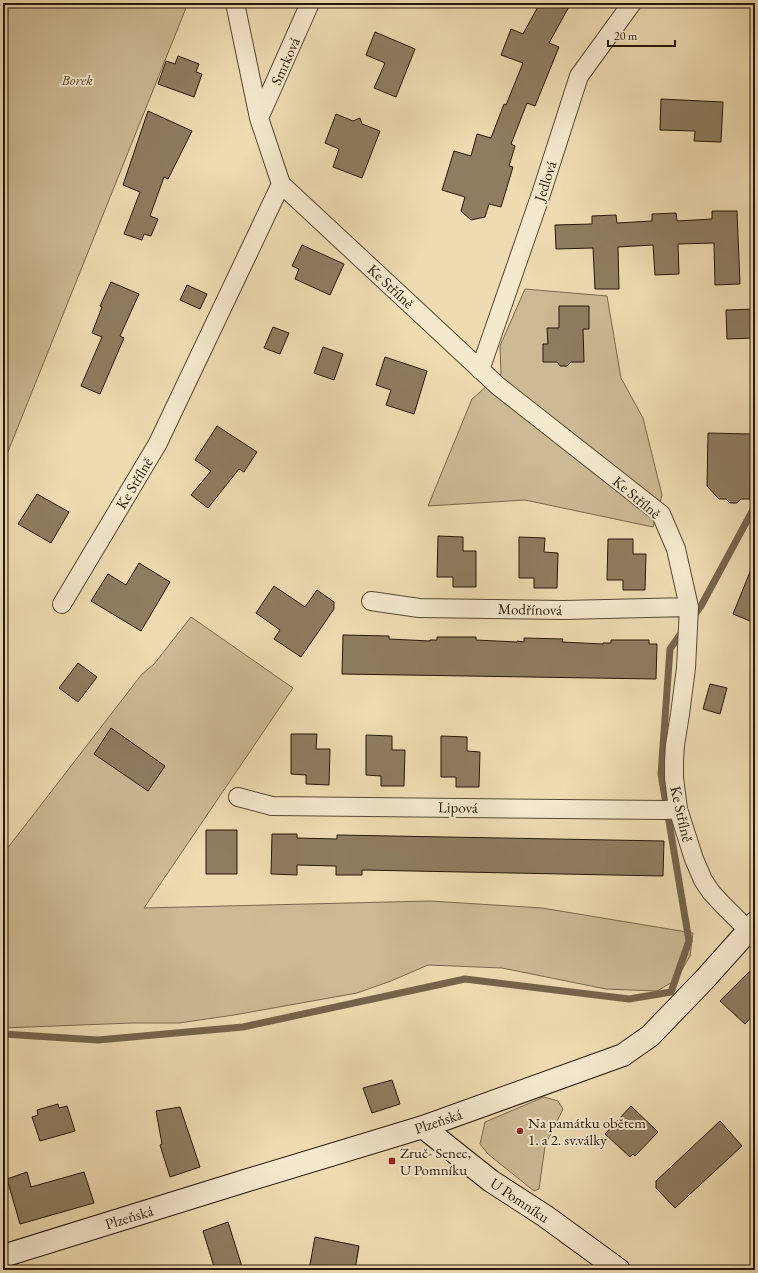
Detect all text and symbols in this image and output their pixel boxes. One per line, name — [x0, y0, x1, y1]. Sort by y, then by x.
scale bar — [608, 22, 675, 48]
text: 20 m — [614, 28, 638, 44]
street label: Smrková — [266, 34, 304, 88]
park label: Borek — [60, 70, 93, 89]
street label: Jedlová — [529, 158, 560, 206]
street label: Ke Střílně — [364, 260, 418, 312]
street label: Ke Střílně — [111, 454, 157, 512]
street label: Ke Střílně — [609, 471, 665, 523]
street label: Modřínová — [498, 599, 562, 619]
street label: Ke Střílně — [666, 784, 698, 844]
street label: Lipová — [438, 797, 478, 817]
street label: Plzeňská — [412, 1104, 464, 1138]
place label: Na památku obětem 1. a 2. sv.války — [528, 1113, 646, 1149]
marker: Na památku obětem 1. a 2. sv.války — [515, 1126, 525, 1136]
place label: Zruč- Senec, U Pomníku — [400, 1143, 471, 1179]
marker: Zruč- Senec, U Pomníku — [387, 1156, 397, 1166]
street label: U Pomníku — [487, 1173, 553, 1227]
street label: Plzeňská — [103, 1201, 155, 1233]

